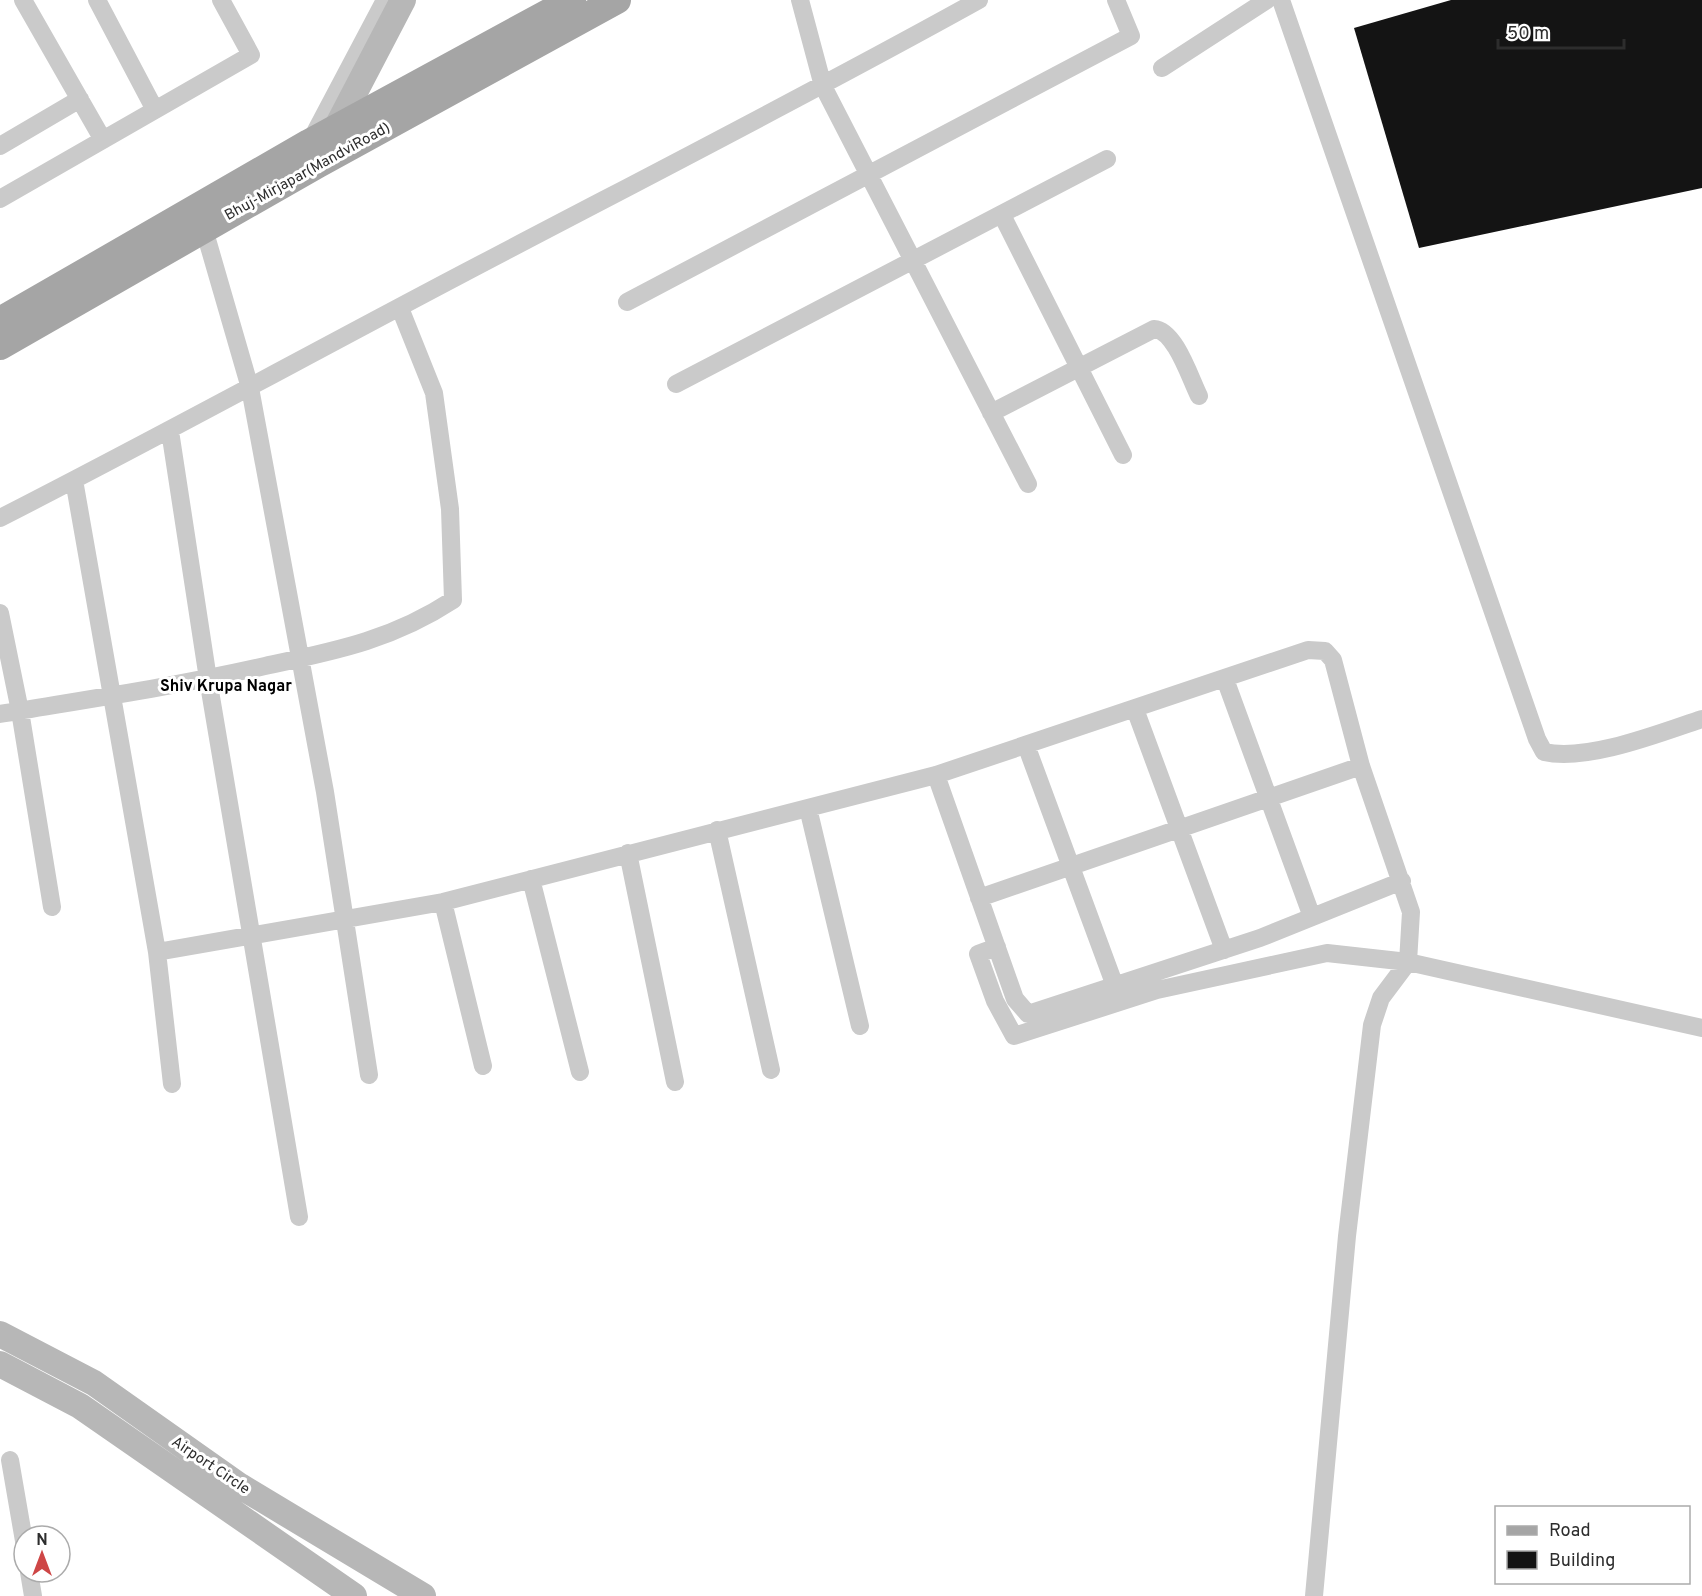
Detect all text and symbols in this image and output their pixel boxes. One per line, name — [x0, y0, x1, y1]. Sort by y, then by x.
scale bar — [1498, 12, 1624, 50]
text: 50 m — [1507, 23, 1549, 46]
street label: Bhuj-Mirjapar(MandviRoad) — [222, 119, 394, 226]
district label: Shiv Krupa Nagar — [160, 677, 292, 697]
street label: Airport Circle — [167, 1433, 253, 1499]
legend — [1495, 1506, 1690, 1584]
text: Road — [1549, 1520, 1591, 1543]
north arrow — [12, 1524, 72, 1584]
text: N — [36, 1531, 48, 1551]
text: Building — [1549, 1550, 1615, 1573]

